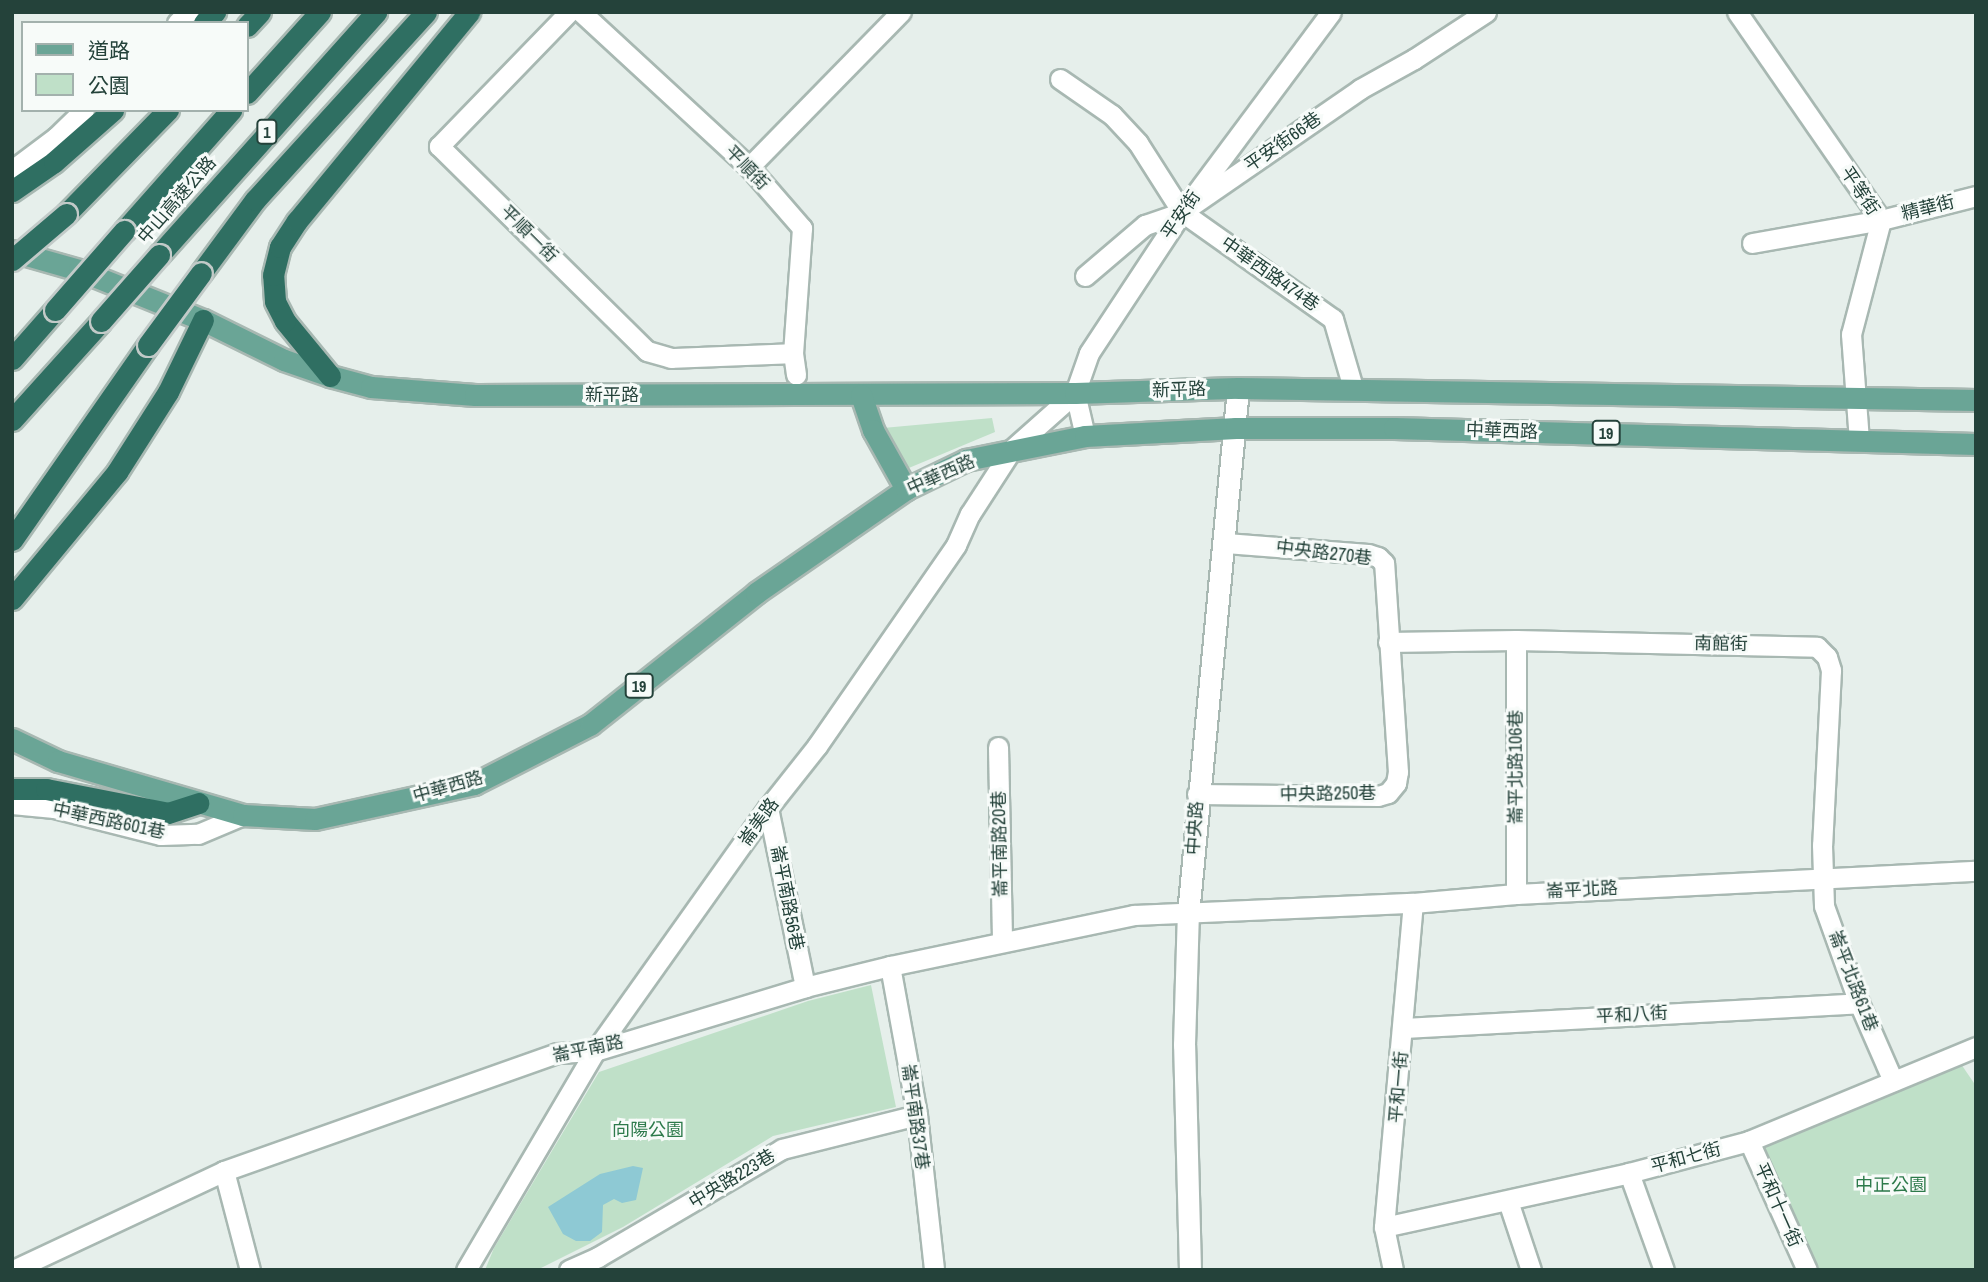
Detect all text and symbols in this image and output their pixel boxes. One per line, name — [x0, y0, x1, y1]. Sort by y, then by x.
legend — [21, 21, 248, 112]
text: 道路 — [88, 36, 130, 65]
text: 公園 — [88, 71, 130, 100]
street label: 平安街66巷 — [1241, 108, 1325, 176]
road number: 1 — [255, 120, 279, 144]
street label: 平順街 — [720, 141, 774, 195]
street label: 中山高速公路 — [133, 152, 221, 248]
street label: 平等街 — [1836, 163, 1884, 219]
street label: 平安街 — [1157, 187, 1205, 243]
street label: 精華街 — [1899, 191, 1957, 225]
street label: 平順一街 — [496, 201, 562, 267]
street label: 中華西路474巷 — [1217, 232, 1323, 316]
street label: 新平路 — [1152, 378, 1206, 402]
street label: 新平路 — [585, 384, 639, 406]
street label: 中華西路 — [1466, 419, 1538, 443]
road number: 19 — [1590, 420, 1622, 446]
street label: 中華西路 — [904, 450, 978, 500]
street label: 中央路270巷 — [1275, 536, 1373, 570]
street label: 南館街 — [1694, 633, 1748, 655]
road number: 19 — [623, 674, 655, 698]
street label: 崙平北路106巷 — [1505, 710, 1527, 824]
street label: 中華西路 — [410, 767, 486, 807]
street label: 中央路250巷 — [1280, 782, 1376, 806]
street label: 崙平南路20巷 — [988, 791, 1012, 897]
street label: 崙美路 — [734, 794, 784, 850]
street label: 中華西路601巷 — [51, 799, 167, 843]
street label: 中央路 — [1182, 800, 1208, 856]
street label: 崙平南路56巷 — [766, 844, 808, 952]
street label: 崙平北路 — [1545, 877, 1619, 903]
street label: 崙平北路61巷 — [1824, 927, 1882, 1035]
street label: 平和八街 — [1595, 1002, 1669, 1028]
street label: 崙平南路 — [551, 1031, 625, 1067]
street label: 平和一街 — [1385, 1050, 1413, 1124]
street label: 崙平南路37巷 — [897, 1063, 933, 1171]
park label: 向陽公園 — [612, 1119, 684, 1141]
street label: 平和七街 — [1648, 1138, 1724, 1178]
street label: 中央路223巷 — [685, 1145, 779, 1213]
street label: 平和十一街 — [1750, 1159, 1806, 1251]
park label: 中正公園 — [1855, 1174, 1927, 1196]

